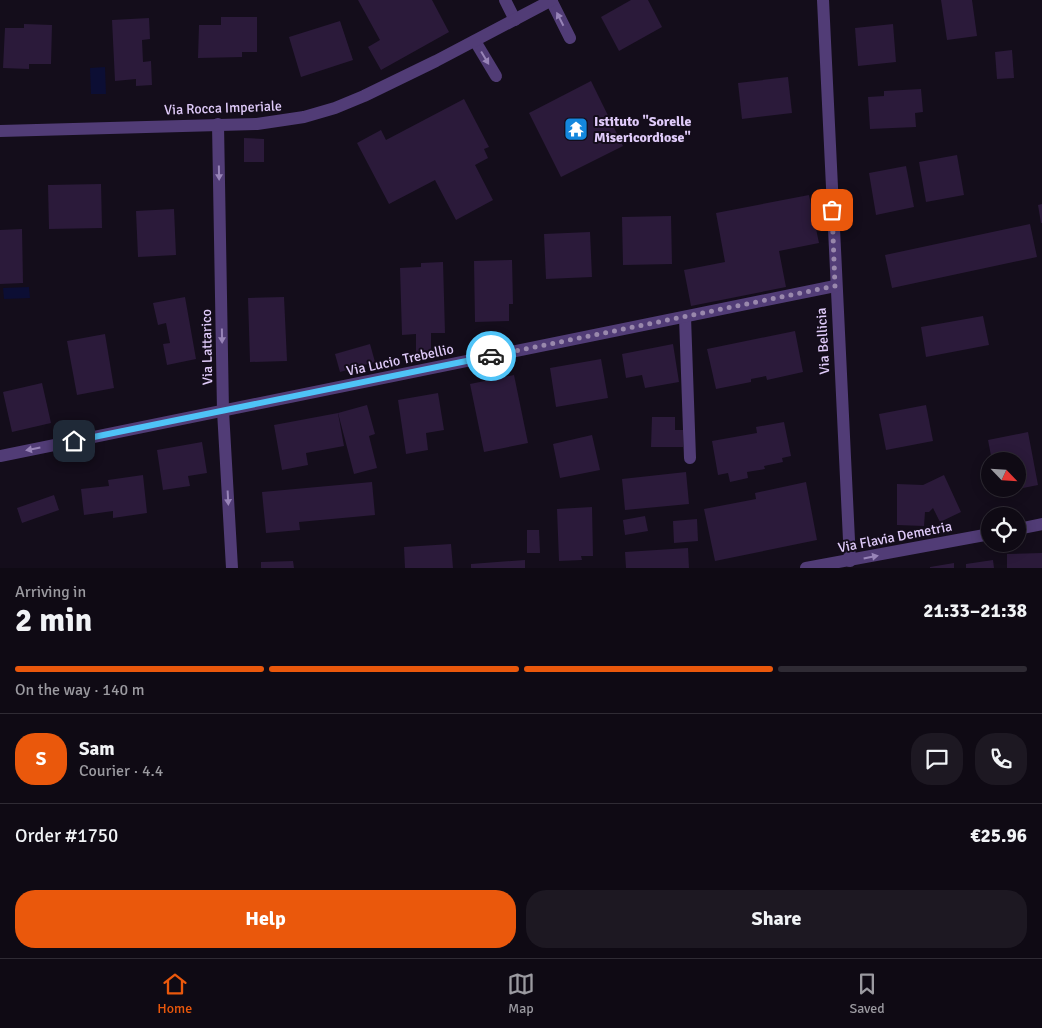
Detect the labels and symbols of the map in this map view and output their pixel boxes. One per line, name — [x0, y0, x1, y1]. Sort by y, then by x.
one-way arrow — [556, 12, 564, 26]
one-way arrow — [481, 52, 490, 65]
street label: Via Rocca Imperiale — [164, 97, 282, 119]
place label: Istituto "Sorelle Misericordiose" — [594, 113, 692, 146]
temple icon: Istituto "Sorelle Misericordiose" — [563, 116, 589, 142]
one-way arrow — [215, 165, 223, 181]
pin — [811, 189, 853, 231]
street label: Via Bellicia — [813, 307, 833, 375]
street label: Via Lattarico — [198, 309, 216, 385]
one-way arrow — [218, 328, 226, 344]
courier — [466, 331, 516, 381]
street label: Via Lucio Trebellio — [345, 340, 455, 380]
pin — [53, 420, 95, 462]
one-way arrow — [25, 445, 40, 453]
north arrow — [981, 452, 1026, 498]
one-way arrow — [225, 490, 233, 506]
street label: Via Flavia Demetria — [836, 518, 954, 556]
one-way arrow — [863, 553, 879, 561]

